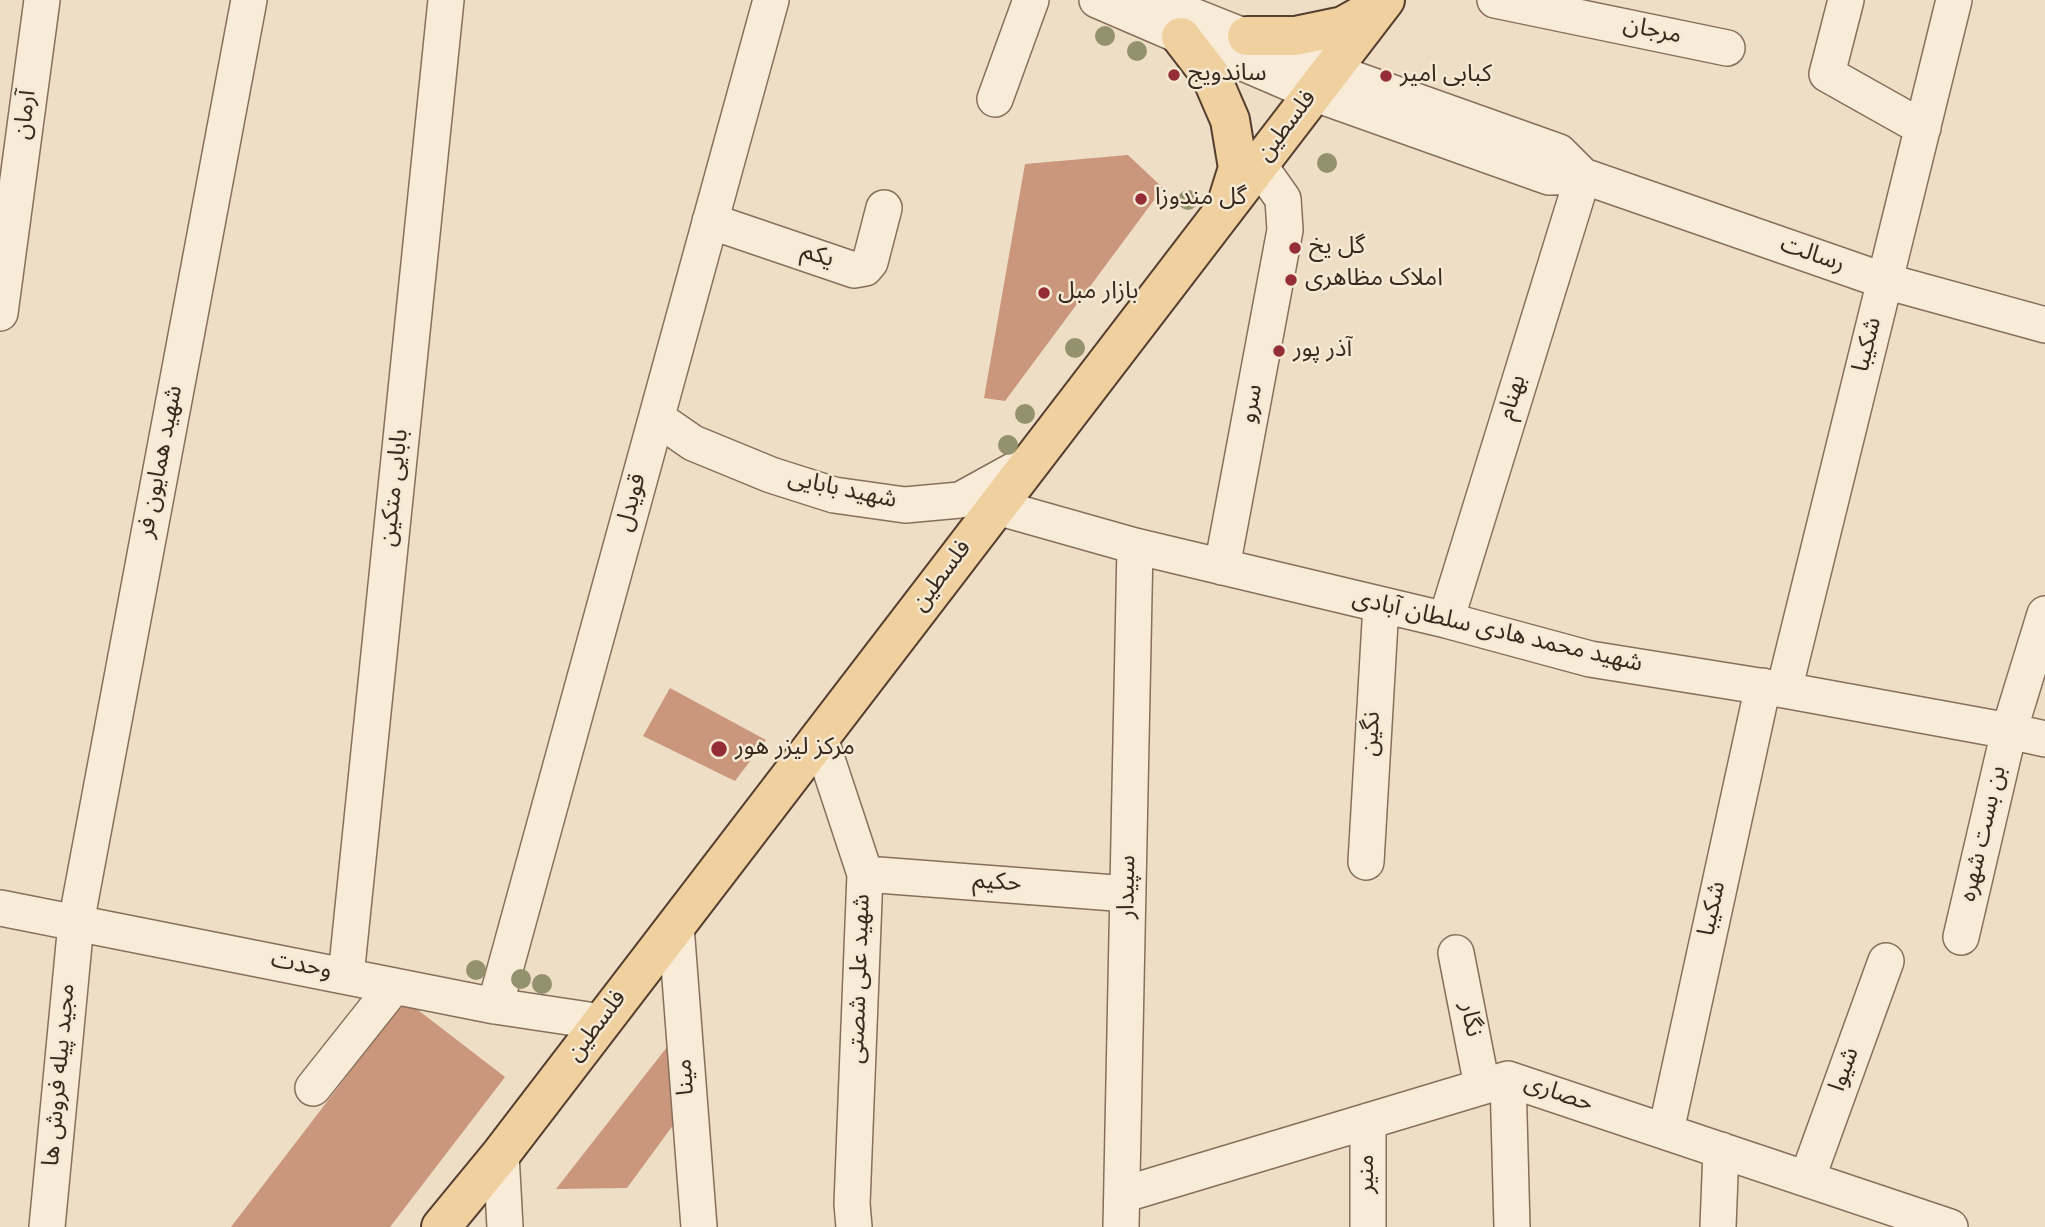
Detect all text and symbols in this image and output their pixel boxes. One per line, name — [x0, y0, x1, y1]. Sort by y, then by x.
street label: مرجان — [1620, 12, 1684, 52]
place label: ساندویج — [1188, 61, 1267, 89]
place label: کبابی امیر — [1400, 62, 1492, 90]
marker: ساندویج — [1166, 67, 1182, 83]
marker: کبابی امیر — [1378, 68, 1394, 84]
street label: فلسطین — [1252, 86, 1324, 168]
street label: آرمان — [10, 89, 44, 141]
place label: گل مندوزا — [1155, 185, 1247, 213]
marker: گل مندوزا — [1133, 191, 1149, 207]
street label: رسالت — [1776, 232, 1848, 280]
place label: گل یخ — [1309, 234, 1365, 262]
street label: یکم — [797, 238, 837, 276]
marker: گل یخ — [1287, 240, 1303, 256]
place label: املاک مظاهری — [1305, 266, 1443, 294]
marker: املاک مظاهری — [1283, 272, 1299, 288]
place label: بازار مبل — [1058, 279, 1139, 307]
marker: بازار مبل — [1036, 285, 1052, 301]
street label: شکیبا — [1848, 315, 1890, 375]
place label: آذر پور — [1293, 337, 1352, 365]
marker: آذر پور — [1271, 343, 1287, 359]
street label: بهنام — [1494, 372, 1534, 424]
street label: سرو — [1235, 382, 1271, 426]
street label: شهید همایون فر — [133, 383, 191, 541]
street label: بابایی متکین — [376, 428, 416, 548]
street label: شهید بابایی — [785, 465, 899, 517]
street label: قویدل — [611, 471, 655, 535]
street label: فلسطین — [907, 536, 979, 618]
street label: شهید محمد هادی سلطان آبادی — [1349, 586, 1645, 680]
street label: نگین — [1357, 711, 1389, 757]
place label: مرکز لیزر هور — [735, 735, 855, 763]
marker: مرکز لیزر هور — [709, 739, 729, 759]
street label: بن بست شهره — [1955, 763, 2015, 905]
street label: سپیدار — [1114, 855, 1144, 919]
street label: حکیم — [972, 868, 1022, 900]
street label: شکیبا — [1694, 879, 1734, 939]
street label: شهید علی شصتی — [844, 894, 878, 1064]
street label: وحدت — [268, 947, 334, 987]
street label: مجید پیله فروش ها — [39, 982, 83, 1168]
street label: فلسطین — [562, 986, 634, 1068]
street label: نگار — [1452, 1000, 1486, 1040]
street label: شیوا — [1825, 1044, 1867, 1096]
street label: مینا — [671, 1058, 703, 1096]
street label: حصاری — [1520, 1070, 1596, 1120]
street label: منیر — [1354, 1154, 1382, 1194]

